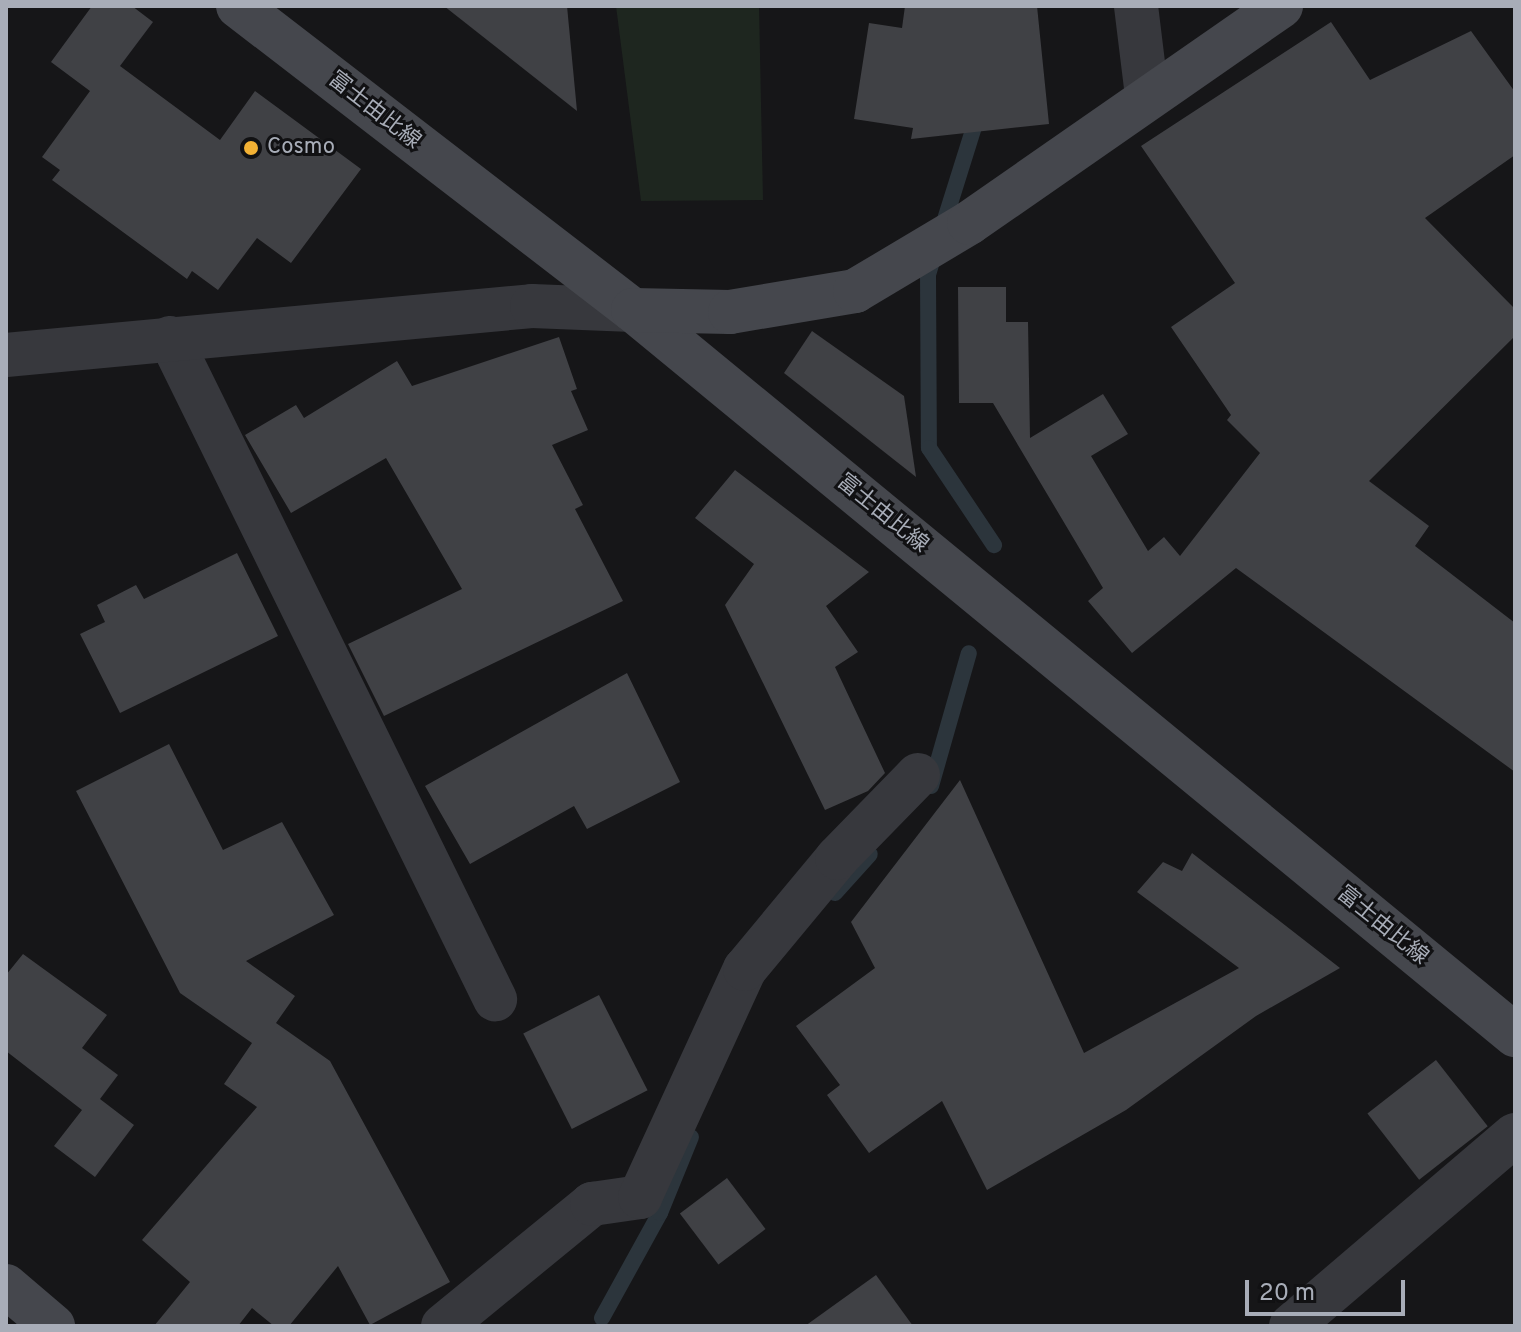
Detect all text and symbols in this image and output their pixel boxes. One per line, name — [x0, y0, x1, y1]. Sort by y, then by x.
street label: 富士由比線 — [323, 67, 425, 155]
place label: Cosmo — [267, 135, 335, 161]
marker: Cosmo — [242, 139, 260, 157]
street label: 富士由比線 — [831, 469, 933, 559]
street label: 富士由比線 — [1331, 881, 1433, 971]
scale bar — [1249, 1264, 1409, 1314]
text: 20 m — [1259, 1279, 1315, 1309]

